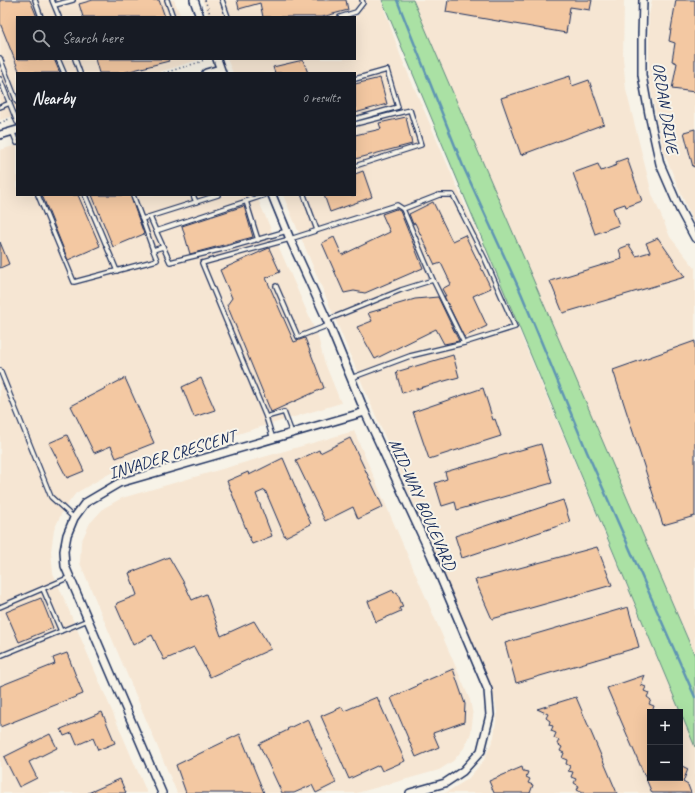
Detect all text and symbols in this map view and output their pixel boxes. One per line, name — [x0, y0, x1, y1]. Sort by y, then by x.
search box — [16, 16, 356, 60]
icon: search — [30, 27, 52, 49]
text: Search here — [62, 29, 123, 48]
street label: ORDAN DRIVE — [648, 61, 683, 157]
text: Nearby — [32, 88, 75, 109]
text: 0 results — [302, 90, 340, 106]
street label: INVADER CRESCENT — [106, 424, 241, 484]
street label: MID-WAY BOULEVARD — [384, 435, 462, 575]
map controls — [647, 709, 683, 781]
button: + — [647, 709, 683, 745]
button: − — [647, 745, 683, 781]

